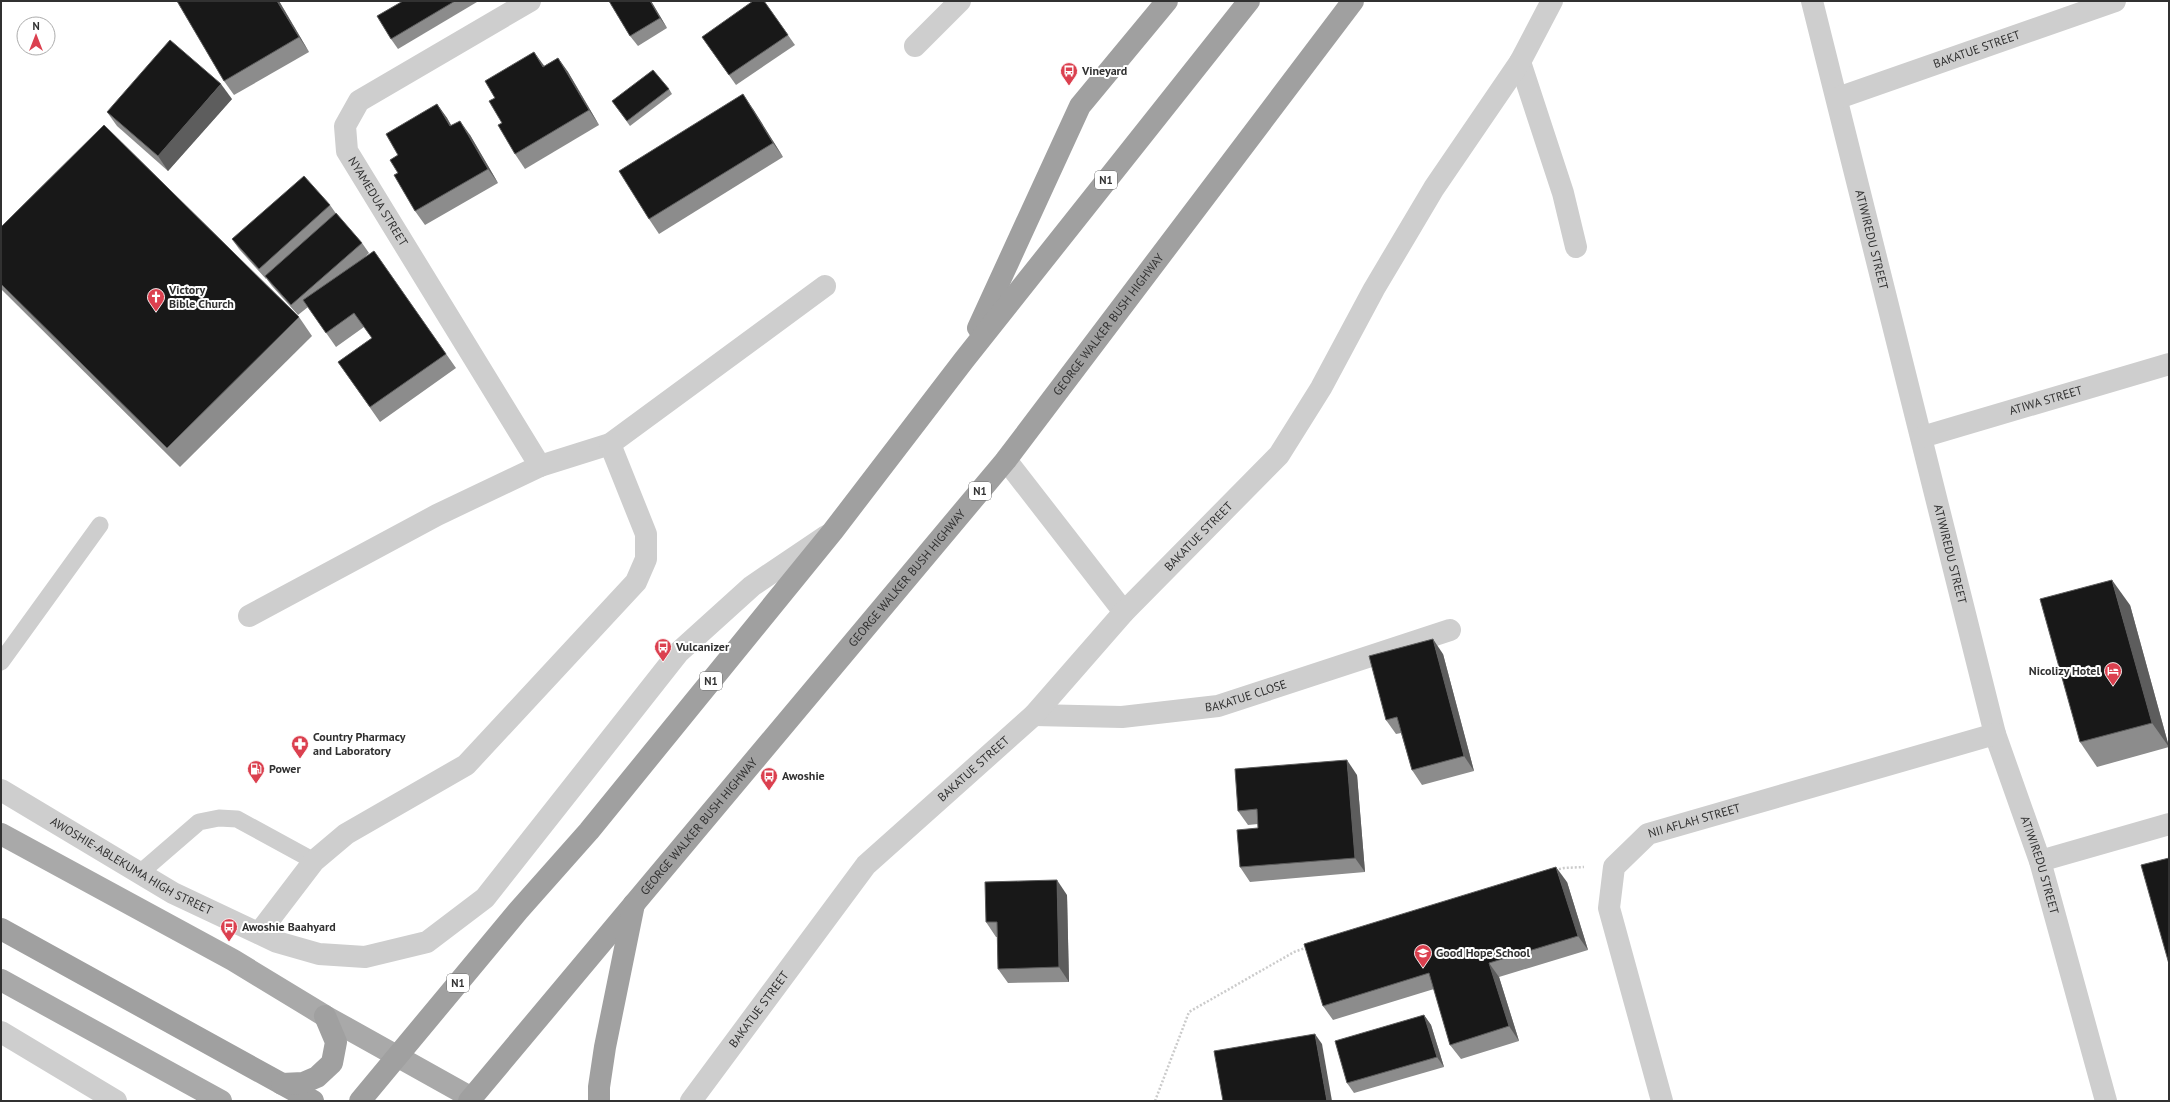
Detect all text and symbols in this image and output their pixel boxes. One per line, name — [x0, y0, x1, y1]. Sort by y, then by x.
north arrow — [16, 16, 56, 56]
text: N — [32, 19, 40, 33]
street label: BAKATUE STREET — [1931, 27, 2022, 71]
bus stop icon: Vineyard — [1059, 61, 1079, 86]
place label: Vineyard — [1081, 63, 1127, 78]
street label: NYAMEDUA STREET — [345, 154, 412, 249]
road number: N1 — [1095, 171, 1117, 189]
street label: ATIWIREDU STREET — [1852, 188, 1892, 291]
street label: GEORGE WALKER BUSH HIGHWAY — [1049, 250, 1167, 398]
place label: Victory Bible Church — [168, 282, 234, 311]
church icon: Victory Bible Church — [146, 287, 166, 312]
street label: ATIWA STREET — [2007, 382, 2084, 418]
road number: N1 — [969, 482, 991, 500]
street label: BAKATUE STREET — [1161, 498, 1236, 574]
street label: ATIWIREDU STREET — [1931, 503, 1970, 606]
street label: GEORGE WALKER BUSH HIGHWAY — [845, 506, 969, 650]
bus stop icon: Vulcanizer — [653, 637, 673, 662]
place label: Vulcanizer — [675, 639, 730, 654]
hotel icon: Nicolizy Hotel — [2103, 661, 2123, 686]
place label: Nicolizy Hotel — [2029, 663, 2100, 678]
road number: N1 — [700, 672, 722, 690]
street label: BAKATUE CLOSE — [1204, 676, 1288, 714]
place label: Country Pharmacy and Laboratory — [313, 729, 406, 758]
street label: BAKATUE STREET — [934, 732, 1012, 805]
pharmacy icon: Country Pharmacy and Laboratory — [290, 734, 310, 759]
street label: GEORGE WALKER BUSH HIGHWAY — [637, 754, 760, 898]
fuel station icon: Power — [246, 759, 266, 784]
place label: Power — [269, 761, 301, 776]
bus stop icon: Awoshie — [759, 766, 779, 791]
place label: Awoshie — [782, 768, 825, 783]
street label: NII AFLAH STREET — [1646, 800, 1742, 841]
street label: AWOSHIE-ABLEKUMA HIGH STREET — [48, 813, 215, 918]
street label: ATIWIREDU STREET — [2018, 814, 2062, 916]
bus stop icon: Awoshie Baahyard — [219, 917, 239, 942]
place label: Awoshie Baahyard — [242, 919, 336, 934]
school or university icon: Good Hope School — [1413, 943, 1433, 968]
place label: Good Hope School — [1436, 945, 1531, 960]
street label: BAKATUE STREET — [725, 968, 792, 1050]
road number: N1 — [447, 974, 469, 992]

